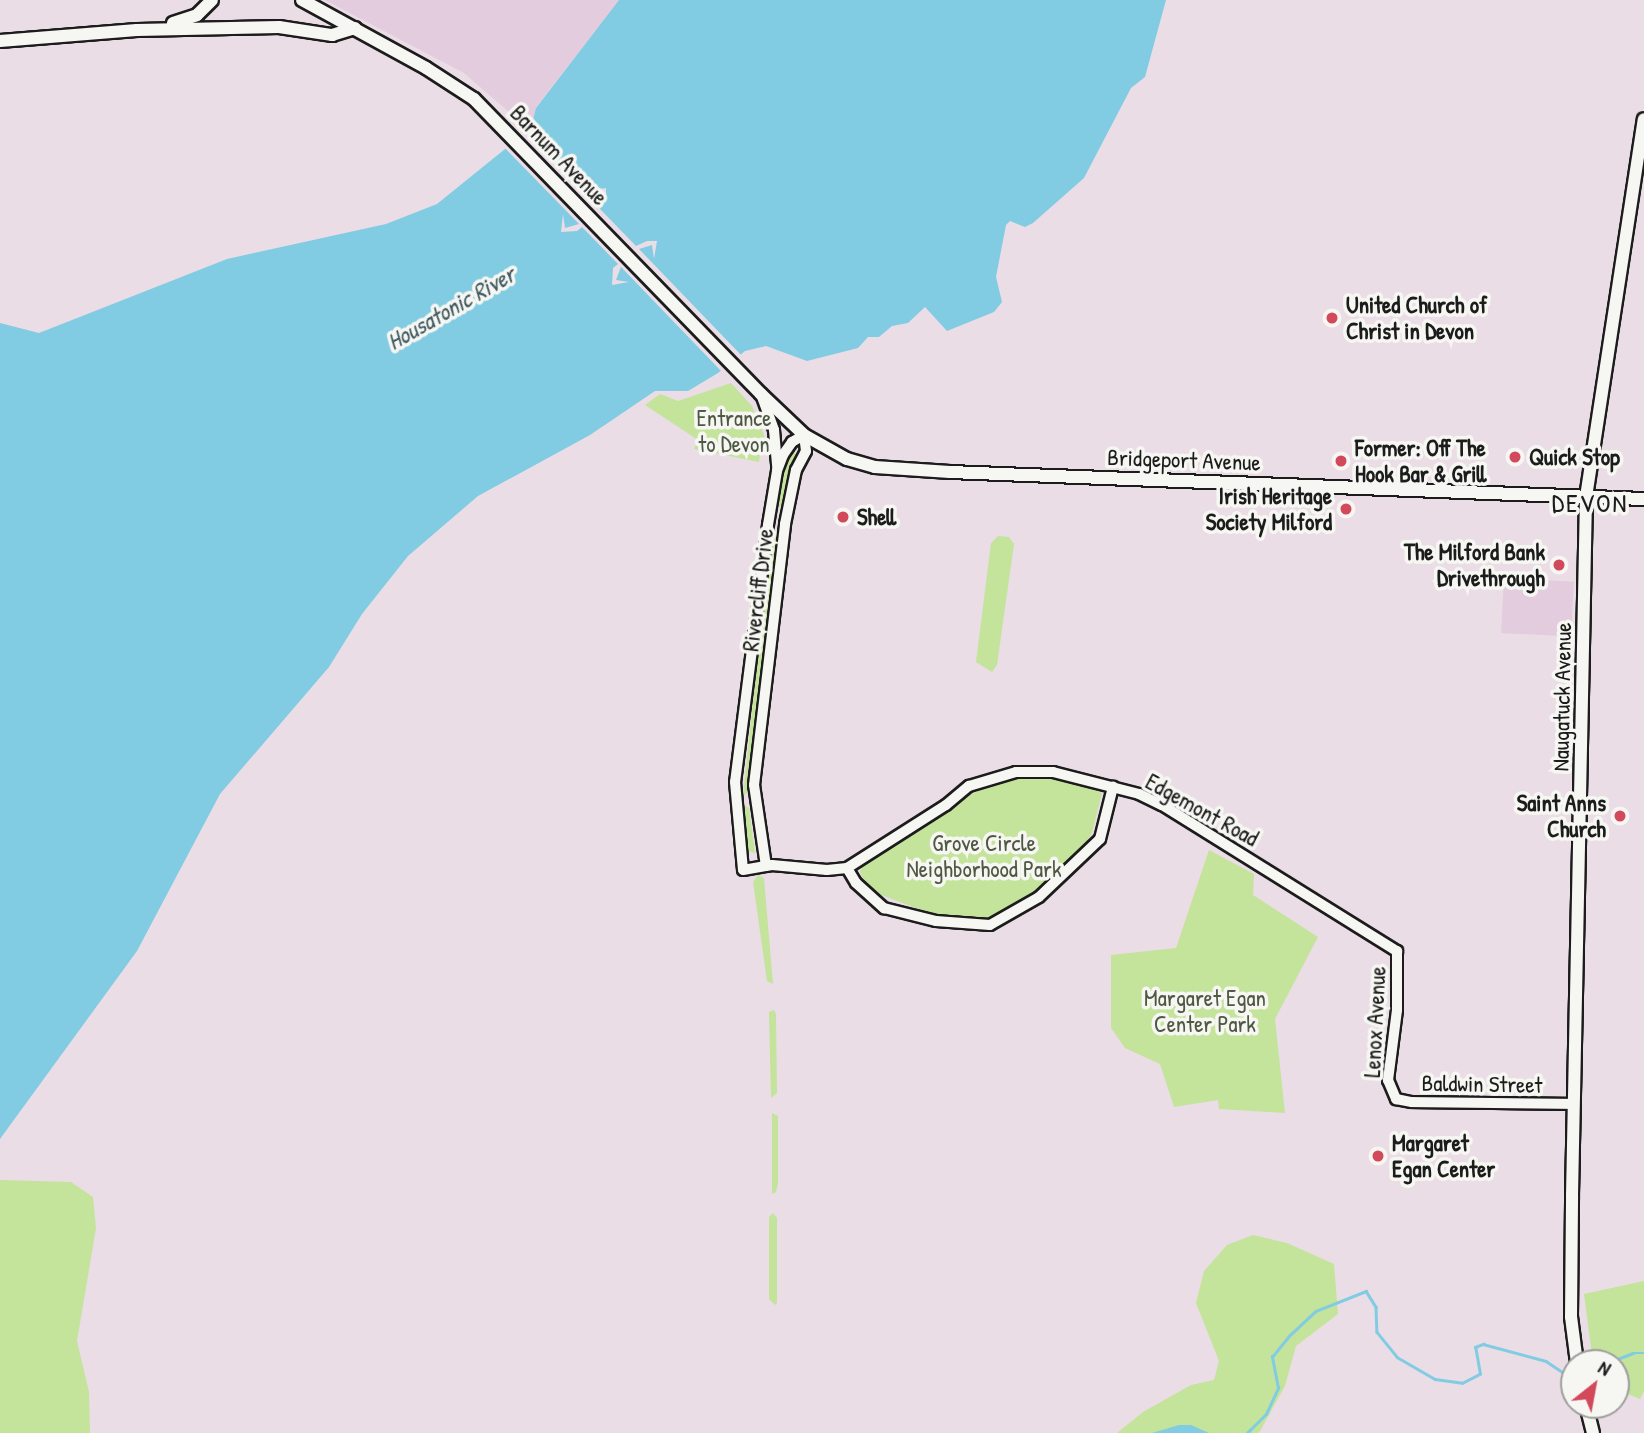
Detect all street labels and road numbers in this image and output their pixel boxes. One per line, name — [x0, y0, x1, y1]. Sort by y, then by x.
street label: Barnum Avenue — [504, 99, 614, 211]
street label: Bridgeport Avenue — [1107, 444, 1261, 476]
street label: Rivercliff Drive — [737, 527, 779, 653]
street label: Naugatuck Avenue — [1547, 622, 1577, 772]
street label: Edgemont Road — [1141, 768, 1263, 852]
street label: Lenox Avenue — [1358, 966, 1392, 1078]
street label: Baldwin Street — [1421, 1069, 1543, 1099]

